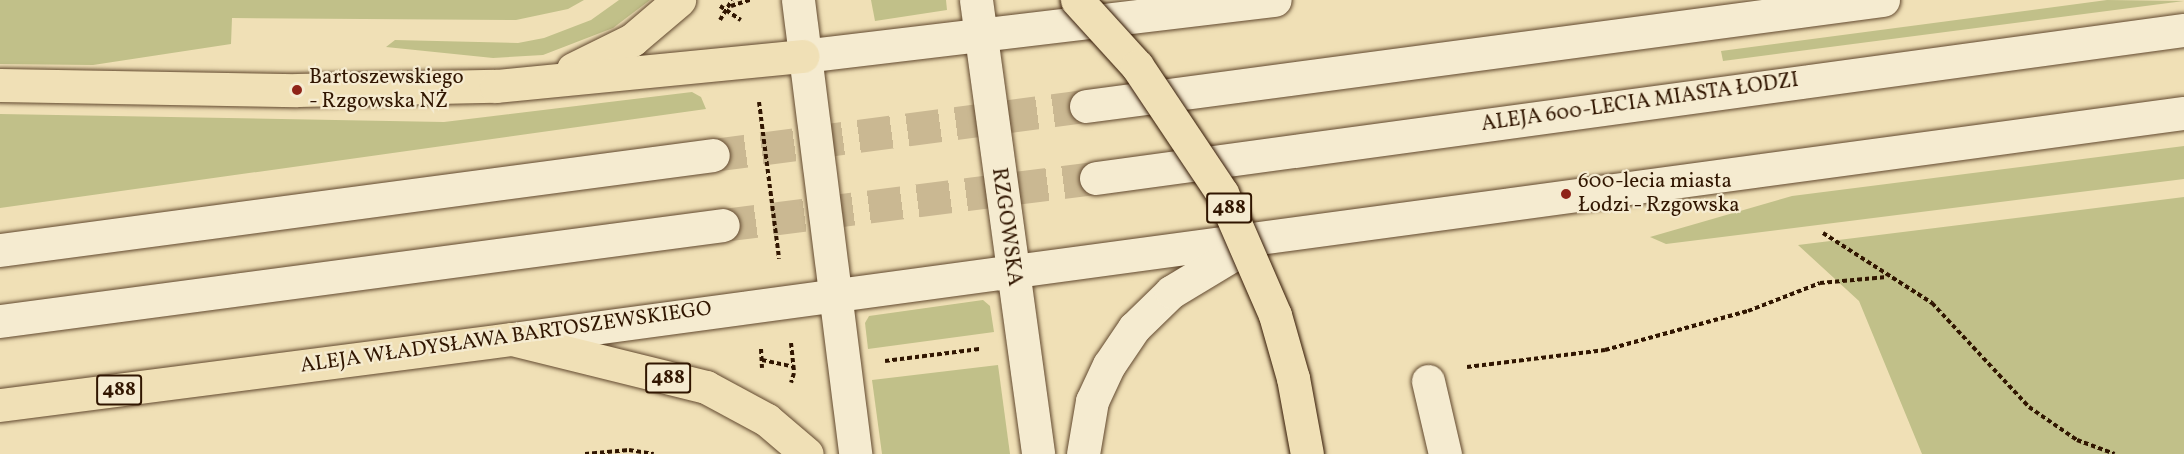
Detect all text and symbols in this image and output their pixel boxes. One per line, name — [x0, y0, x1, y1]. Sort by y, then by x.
place label: Bartoszewskiego - Rzgowska NŻ — [309, 65, 464, 115]
street label: ALEJA 600-LECIA MIASTA ŁODZI — [1480, 68, 1800, 138]
marker: Bartoszewskiego - Rzgowska NŻ — [290, 83, 304, 97]
street label: RZGOWSKA — [985, 166, 1027, 288]
place label: 600-lecia miasta Łodzi - Rzgowska — [1578, 169, 1741, 219]
marker: 600-lecia miasta Łodzi - Rzgowska — [1559, 187, 1573, 201]
road number: 488 — [1205, 191, 1253, 225]
street label: ALEJA WŁADYSŁAWA BARTOSZEWSKIEGO — [298, 297, 714, 379]
road number: 488 — [644, 361, 692, 395]
road number: 488 — [95, 373, 143, 407]

